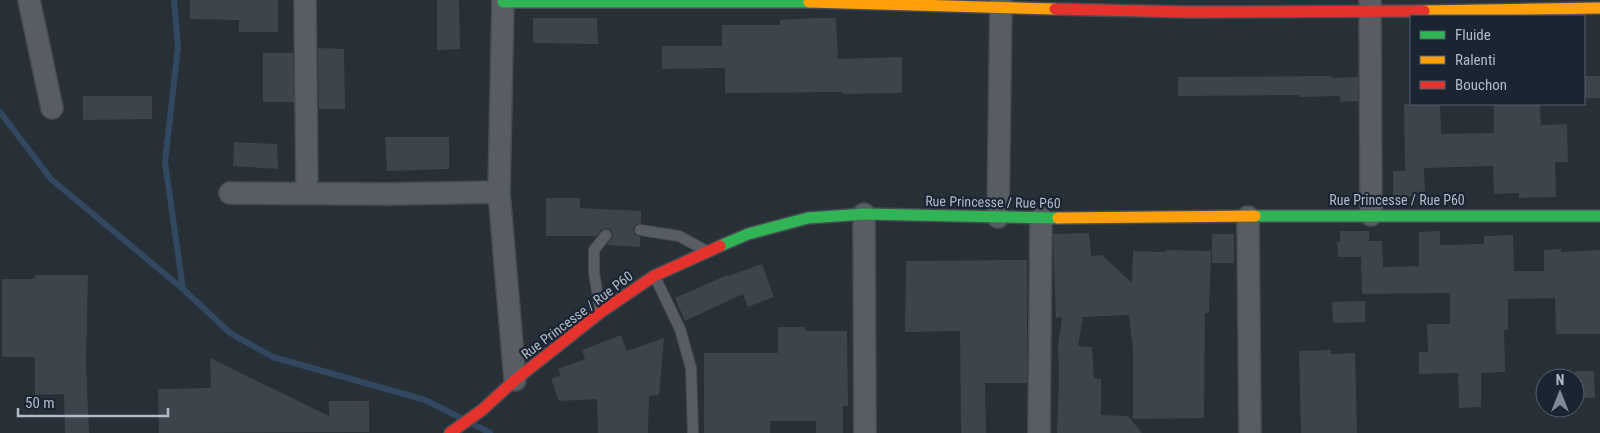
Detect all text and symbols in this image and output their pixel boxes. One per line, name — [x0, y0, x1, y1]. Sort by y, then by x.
legend — [1410, 15, 1585, 105]
text: Fluide — [1455, 26, 1491, 44]
text: Ralenti — [1455, 51, 1496, 69]
text: Bouchon — [1455, 76, 1507, 94]
street label: Rue Princesse / Rue P60 — [1329, 192, 1465, 208]
street label: Rue Princesse / Rue P60 — [925, 193, 1061, 211]
street label: Rue Princesse / Rue P60 — [518, 268, 636, 362]
north arrow — [1535, 368, 1585, 418]
text: N — [1556, 372, 1564, 388]
scale bar — [18, 386, 168, 418]
text: 50 m — [25, 394, 55, 412]

